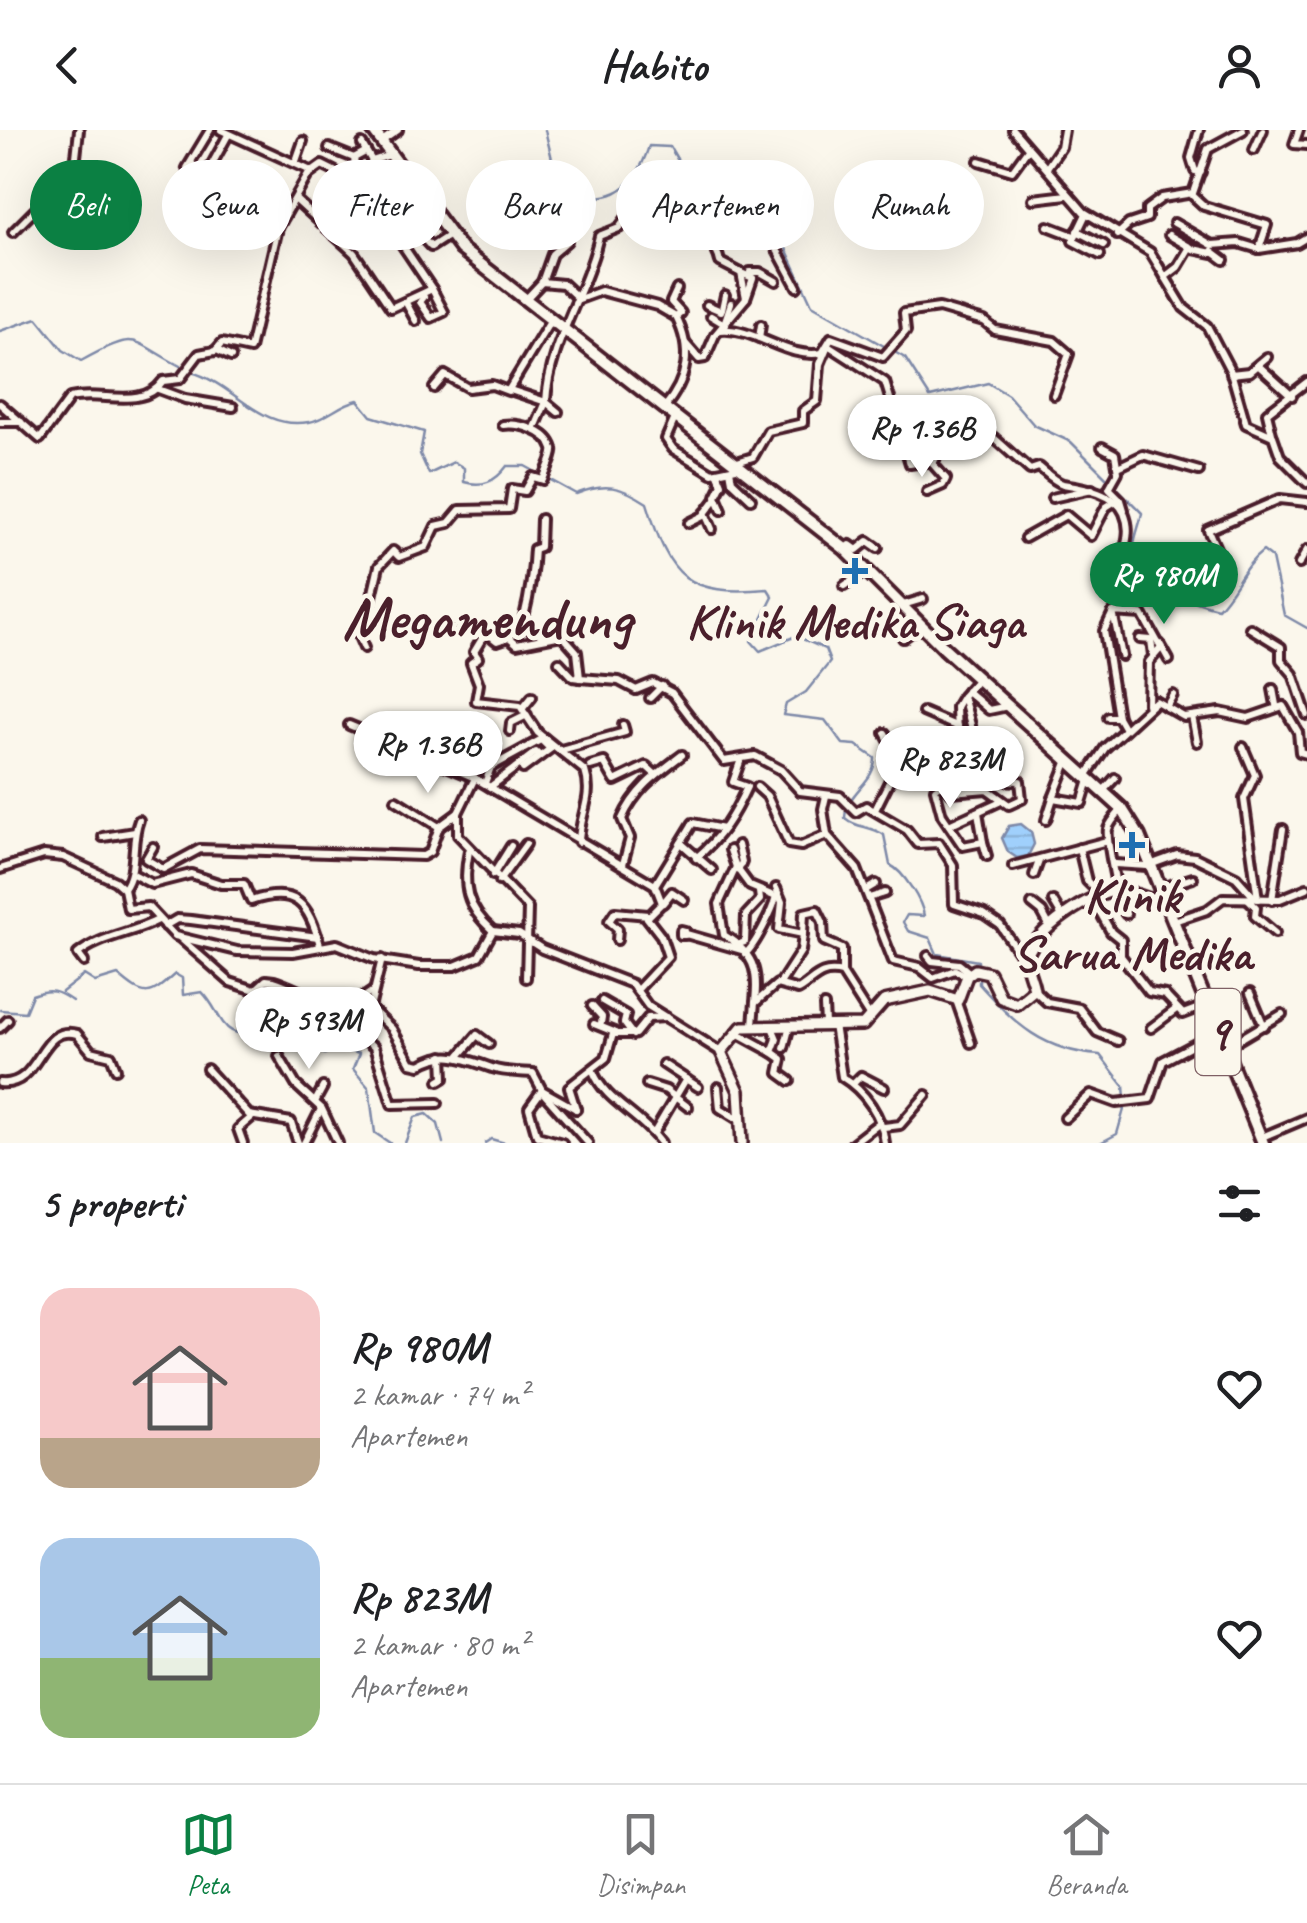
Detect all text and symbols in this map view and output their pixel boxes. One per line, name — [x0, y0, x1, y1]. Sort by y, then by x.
text: Habito — [601, 37, 706, 94]
icon: back — [40, 38, 95, 93]
icon: person — [1212, 38, 1267, 93]
chip: Beli — [30, 160, 142, 250]
chip: Sewa — [162, 160, 292, 250]
chip: Filter — [312, 160, 446, 250]
chip: Baru — [466, 160, 596, 250]
chip: Apartemen — [616, 160, 814, 250]
chip: Rumah — [834, 160, 984, 250]
pin: Rp 1.36B — [819, 395, 1025, 480]
text: Rp 1.36B — [870, 407, 974, 448]
pin: Rp 980M — [1072, 542, 1256, 627]
text: Rp 980M — [1112, 554, 1216, 595]
marker: Klinik Medika Siaga — [842, 558, 868, 584]
district label: Megamendung — [342, 580, 636, 656]
place label: Klinik Medika Siaga — [686, 590, 1028, 653]
pin: Rp 1.36B — [325, 711, 531, 796]
text: Rp 1.36B — [376, 723, 480, 764]
pin: Rp 823M — [858, 726, 1042, 811]
text: Rp 823M — [898, 738, 1002, 779]
marker: Klinik Sarua Medika — [1119, 832, 1145, 858]
place label: Klinik Sarua Medika — [1013, 864, 1255, 985]
pin: Rp 593M — [217, 987, 401, 1072]
road number: 9 — [1196, 989, 1240, 1075]
text: Rp 593M — [257, 999, 361, 1040]
icon: filters — [1212, 1176, 1267, 1231]
text: 5 properti — [40, 1177, 182, 1230]
text: Rp 980M — [350, 1321, 487, 1374]
icon: home — [120, 1328, 240, 1448]
icon: heart — [1212, 1361, 1267, 1416]
text: 2 kamar · 74 m² — [350, 1374, 528, 1415]
text: Apartemen — [350, 1415, 467, 1456]
text: Rp 823M — [350, 1571, 487, 1624]
icon: home — [120, 1578, 240, 1698]
icon: heart — [1212, 1611, 1267, 1666]
text: 2 kamar · 80 m² — [350, 1624, 528, 1665]
text: Apartemen — [350, 1665, 467, 1706]
tab: Peta — [181, 1807, 236, 1902]
tab: Disimpan — [597, 1807, 685, 1902]
tab: Beranda — [1046, 1807, 1126, 1902]

